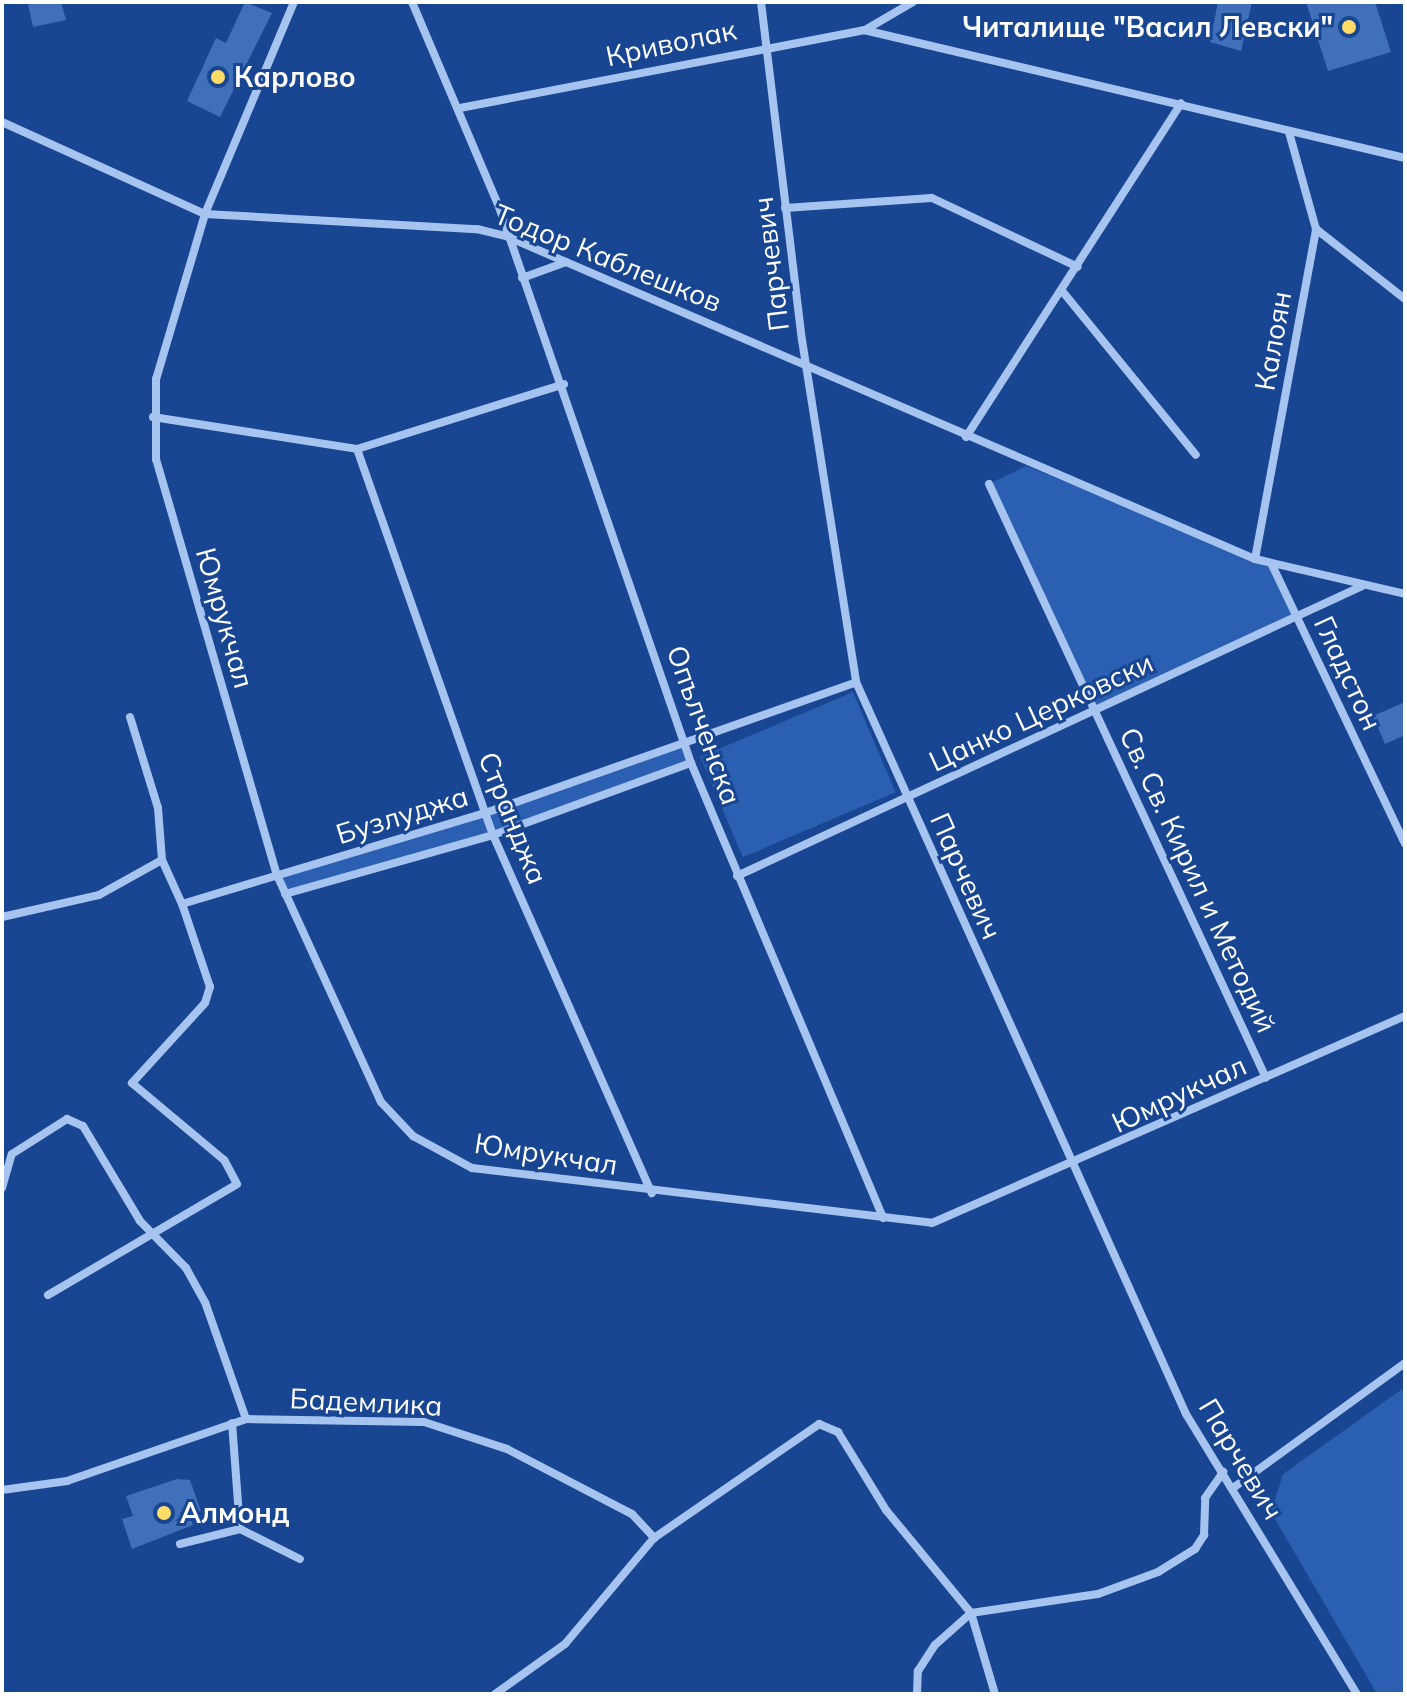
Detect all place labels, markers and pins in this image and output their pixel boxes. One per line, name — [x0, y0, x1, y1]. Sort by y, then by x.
place label: Читалище "Васил Левски" — [962, 10, 1333, 44]
marker: Читалище "Васил Левски" — [1340, 18, 1358, 36]
place label: Карлово — [234, 60, 356, 94]
marker: Карлово — [209, 68, 227, 86]
place label: Алмонд — [180, 1496, 290, 1530]
marker: Алмонд — [155, 1504, 173, 1522]

